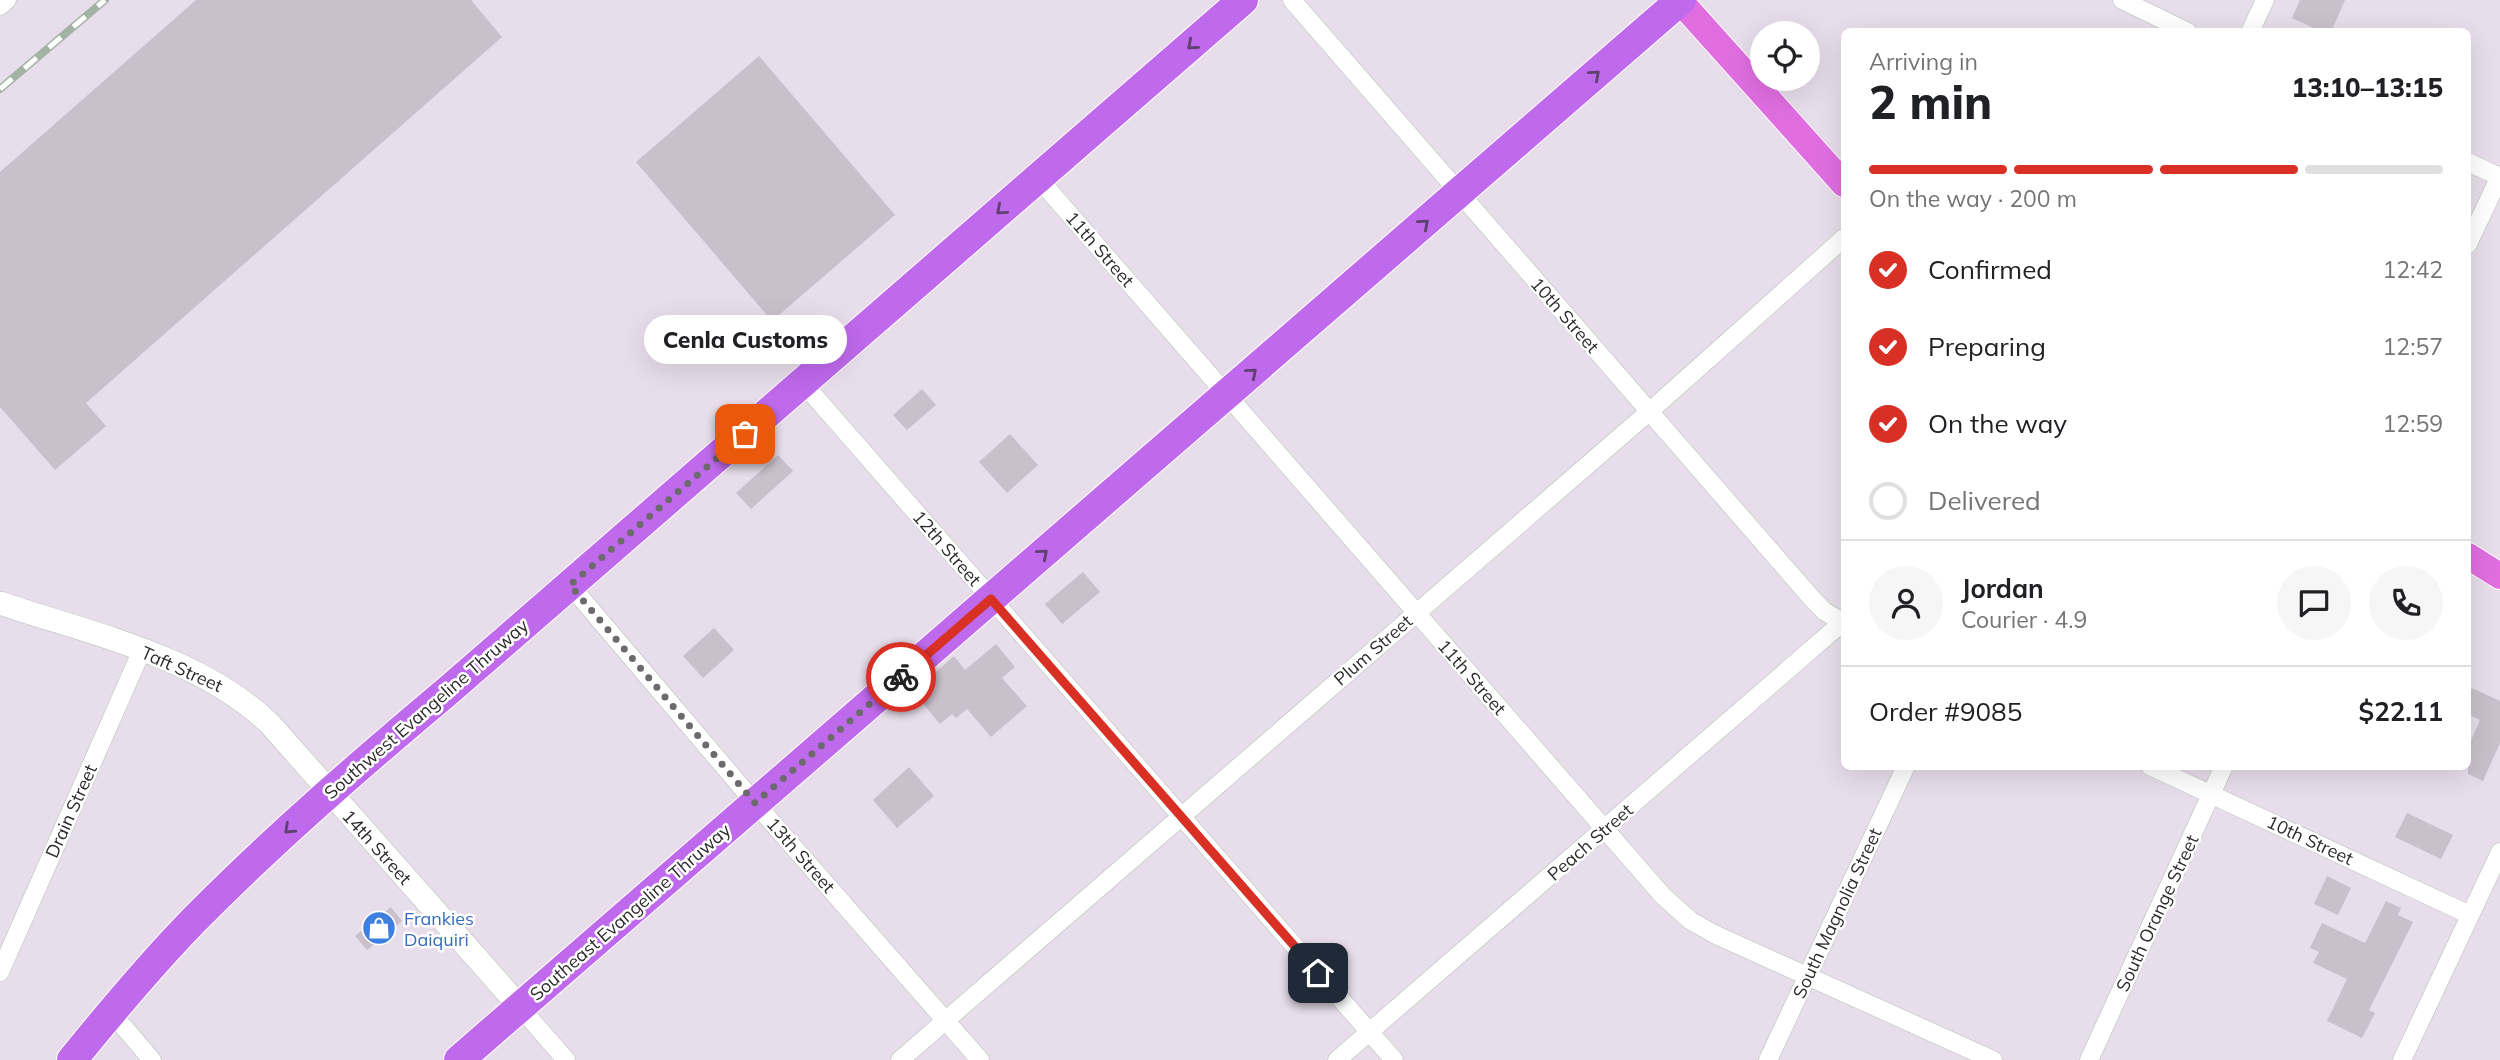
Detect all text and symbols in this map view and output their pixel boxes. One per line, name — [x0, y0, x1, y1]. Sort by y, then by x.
map controls — [1750, 21, 1820, 91]
button: locate — [1750, 21, 1820, 91]
one-way arrow — [1187, 37, 1200, 49]
text: Arriving in — [1869, 47, 1978, 76]
one-way arrow — [1587, 71, 1600, 83]
text: 13:10–13:15 — [2292, 71, 2443, 104]
text: 2 min — [1869, 73, 1992, 131]
text: On the way · 200 m — [1869, 184, 2077, 213]
one-way arrow — [997, 202, 1010, 214]
street label: 11th Street — [1061, 206, 1139, 292]
one-way arrow — [1415, 220, 1428, 232]
icon: check — [1869, 251, 1907, 289]
text: Confirmed — [1928, 253, 2052, 286]
text: 12:42 — [2383, 255, 2443, 284]
street label: 10th Street — [1526, 272, 1604, 358]
callout: Cenla Customs — [644, 315, 846, 364]
text: Cenla Customs — [663, 325, 828, 354]
icon: check — [1869, 328, 1907, 366]
text: Preparing — [1928, 330, 2046, 363]
text: 12:57 — [2383, 332, 2443, 361]
one-way arrow — [1243, 369, 1256, 381]
pin — [715, 404, 775, 464]
icon: check — [1869, 405, 1907, 443]
text: On the way — [1928, 407, 2067, 440]
text: 12:59 — [2383, 409, 2443, 438]
icon: bag — [726, 415, 764, 453]
text: Delivered — [1928, 484, 2041, 517]
street label: 12th Street — [908, 505, 986, 591]
one-way arrow — [1035, 550, 1048, 562]
button: person — [1869, 566, 1943, 640]
button: chat — [2277, 566, 2351, 640]
button: phone — [2369, 566, 2443, 640]
text: Jordan — [1961, 572, 2044, 605]
text: Courier · 4.9 — [1961, 605, 2087, 634]
street label: Plum Street — [1329, 610, 1417, 690]
street label: Southwest Evangeline Thruway — [319, 614, 533, 804]
street label: 11th Street — [1433, 634, 1511, 720]
street label: Taft Street — [138, 641, 226, 697]
courier — [866, 642, 936, 712]
icon: bike — [882, 658, 920, 696]
text: Order #9085 — [1869, 695, 2022, 728]
text: $22.11 — [2359, 695, 2443, 728]
street label: Drain Street — [40, 761, 102, 861]
street label: Peach Street — [1543, 799, 1637, 885]
street label: 14th Street — [337, 805, 417, 889]
street label: 10th Street — [2263, 810, 2357, 870]
street label: 13th Street — [762, 812, 840, 898]
street label: Southeast Evangeline Thruway — [525, 818, 735, 1006]
one-way arrow — [284, 821, 297, 833]
street label: South Magnolia Street — [1787, 824, 1887, 1002]
street label: South Orange Street — [2111, 831, 2203, 995]
place label: Frankies Daiquiri — [404, 907, 474, 951]
shop icon: Frankies Daiquiri — [360, 909, 398, 947]
pin — [1288, 943, 1348, 1003]
icon: home — [1299, 954, 1337, 992]

